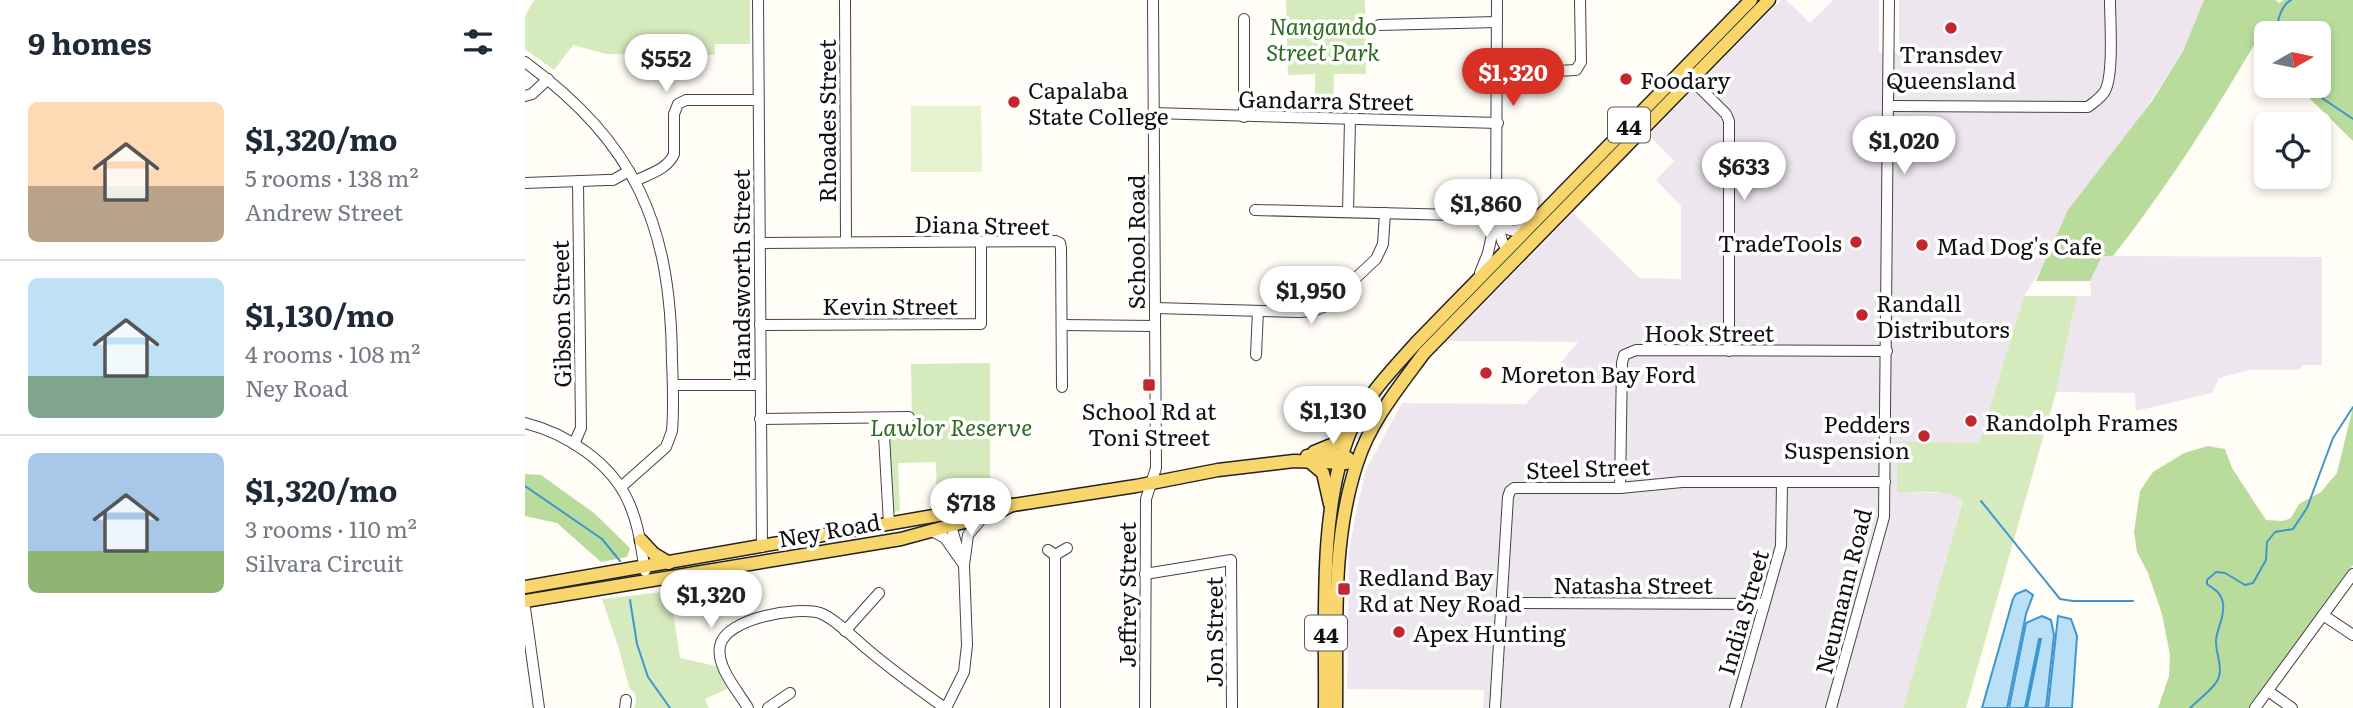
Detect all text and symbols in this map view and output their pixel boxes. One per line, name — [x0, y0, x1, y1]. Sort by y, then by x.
park label: Nangando Street Park — [1266, 8, 1380, 68]
text: 9 homes — [28, 20, 152, 64]
marker: Transdev Queensland — [1943, 20, 1959, 36]
north arrow — [2254, 21, 2331, 98]
map controls — [2254, 21, 2331, 189]
icon: filters — [459, 23, 497, 61]
pin: $552 — [625, 34, 707, 94]
place label: Transdev Queensland — [1886, 36, 2016, 96]
street label: Rhoades Street — [809, 39, 843, 203]
text: $552 — [641, 40, 691, 74]
pin: $1,320 — [1456, 48, 1570, 108]
text: $1,320 — [1478, 54, 1548, 88]
place label: Foodary — [1640, 62, 1731, 96]
marker: Foodary — [1618, 71, 1634, 87]
place label: Capalaba State College — [1028, 72, 1169, 132]
street label: Gandarra Street — [1238, 80, 1415, 118]
marker: Capalaba State College — [1006, 94, 1022, 110]
road number: 44 — [1608, 108, 1650, 142]
button: locate — [2254, 112, 2331, 189]
text: $1,320/mo — [245, 116, 398, 160]
pin: $1,020 — [1847, 116, 1961, 176]
text: $1,020 — [1868, 122, 1940, 156]
icon: home — [84, 130, 168, 214]
pin: $633 — [1703, 142, 1785, 202]
text: $633 — [1718, 148, 1770, 182]
text: 5 rooms · 138 m² — [245, 160, 419, 194]
street label: Handsworth Street — [723, 169, 757, 379]
street label: School Road — [1118, 175, 1152, 309]
pin: $1,860 — [1429, 180, 1543, 239]
text: $1,860 — [1450, 185, 1522, 219]
text: Andrew Street — [245, 194, 403, 228]
street label: Diana Street — [914, 206, 1051, 242]
place label: TradeTools — [1718, 225, 1842, 259]
place label: Mad Dog's Cafe — [1936, 228, 2102, 262]
marker: TradeTools — [1848, 234, 1864, 250]
marker: Mad Dog's Cafe — [1914, 237, 1930, 253]
street label: Gibson Street — [542, 239, 578, 388]
pin: $1,950 — [1254, 266, 1368, 326]
text: $1,950 — [1276, 272, 1346, 306]
place label: Randall Distributors — [1876, 285, 2010, 345]
street label: Kevin Street — [822, 288, 958, 322]
text: $1,130/mo — [245, 292, 394, 336]
icon: home — [84, 306, 168, 390]
marker: Randall Distributors — [1854, 307, 1870, 323]
street label: Hook Street — [1644, 315, 1775, 349]
text: 4 rooms · 108 m² — [245, 336, 420, 370]
place label: Moreton Bay Ford — [1500, 356, 1696, 390]
marker: Moreton Bay Ford — [1478, 365, 1494, 381]
text: Ney Road — [245, 370, 348, 404]
marker: School Rd at Toni Street — [1141, 377, 1157, 393]
pin: $1,130 — [1276, 386, 1390, 446]
text: $1,130 — [1299, 392, 1367, 426]
place label: School Rd at Toni Street — [1082, 393, 1217, 453]
place label: Randolph Frames — [1985, 404, 2178, 438]
place label: Pedders Suspension — [1784, 406, 1910, 466]
park label: Lawlor Reserve — [870, 409, 1032, 443]
marker: Randolph Frames — [1963, 413, 1979, 429]
marker: Pedders Suspension — [1916, 428, 1932, 444]
street label: Steel Street — [1525, 448, 1651, 486]
text: $1,320/mo — [245, 467, 398, 511]
pin: $718 — [930, 478, 1012, 538]
icon: home — [84, 481, 168, 565]
text: $718 — [946, 484, 996, 518]
street label: Ney Road — [775, 503, 883, 555]
street label: Neumann Road — [1805, 505, 1879, 677]
text: 3 rooms · 110 m² — [245, 511, 417, 545]
street label: Jeffrey Street — [1109, 521, 1143, 668]
text: Silvara Circuit — [245, 545, 403, 579]
street label: India Street — [1708, 545, 1776, 679]
place label: Redland Bay Rd at Ney Road — [1358, 559, 1522, 619]
street label: Natasha Street — [1553, 567, 1713, 601]
pin: $1,320 — [654, 570, 768, 630]
text: $1,320 — [676, 576, 746, 610]
street label: Jon Street — [1196, 576, 1230, 687]
marker: Redland Bay Rd at Ney Road — [1336, 581, 1352, 597]
place label: Apex Hunting — [1413, 615, 1566, 649]
road number: 44 — [1305, 616, 1347, 650]
marker: Apex Hunting — [1391, 624, 1407, 640]

